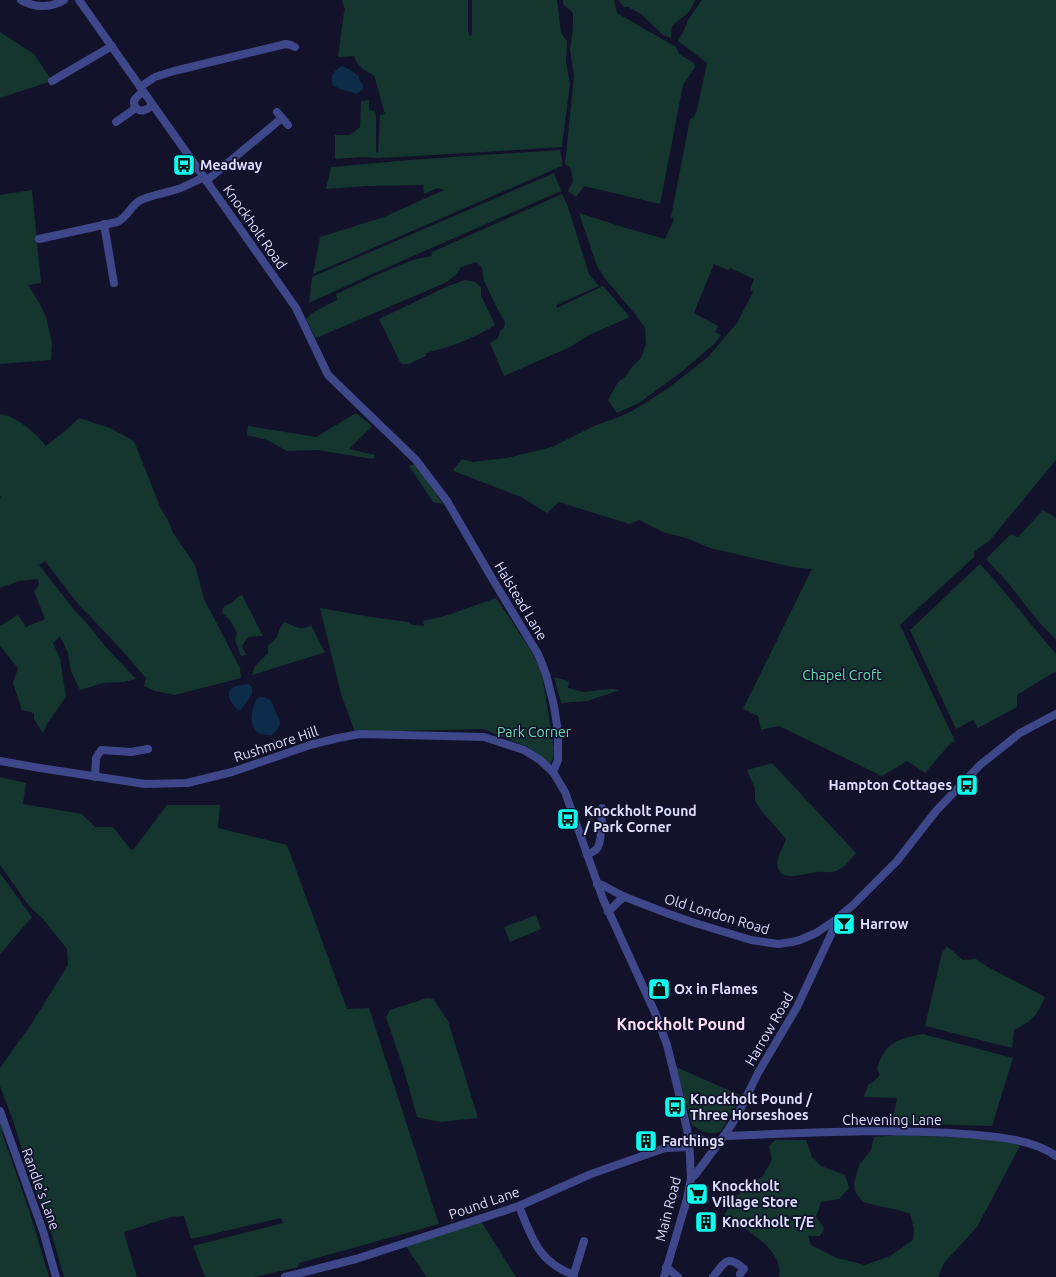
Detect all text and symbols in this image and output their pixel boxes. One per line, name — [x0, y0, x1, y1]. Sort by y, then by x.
bus stop icon: Meadway — [171, 152, 197, 178]
place label: Meadway — [200, 157, 263, 173]
street label: Knockholt Road — [220, 182, 290, 272]
street label: Halstead Lane — [491, 559, 551, 643]
park label: Chapel Croft — [802, 667, 882, 683]
street label: Rushmore Hill — [232, 723, 321, 765]
park label: Park Corner — [497, 724, 572, 740]
bus stop icon: Hampton Cottages — [954, 772, 980, 798]
place label: Hampton Cottages — [828, 777, 952, 793]
place label: Knockholt Pound / Park Corner — [583, 803, 697, 835]
bus stop icon: Knockholt Pound / Park Corner — [555, 806, 581, 832]
street label: Old London Road — [662, 890, 772, 938]
bar icon: Harrow — [831, 911, 857, 937]
place label: Harrow — [860, 916, 908, 932]
shop icon: Ox in Flames — [646, 976, 672, 1002]
place label: Ox in Flames — [674, 981, 758, 997]
street label: Harrow Road — [742, 989, 796, 1069]
district label: Knockholt Pound — [617, 1015, 745, 1033]
place label: Knockholt Pound / Three Horseshoes — [690, 1091, 813, 1123]
bus stop icon: Knockholt Pound / Three Horseshoes — [662, 1094, 688, 1120]
street label: Chevening Lane — [842, 1112, 942, 1128]
building icon: Farthings — [633, 1128, 659, 1154]
place label: Farthings — [662, 1133, 724, 1149]
street label: Randle's Lane — [19, 1146, 63, 1232]
street label: Main Road — [652, 1175, 684, 1243]
place label: Knockholt Village Store — [712, 1178, 798, 1210]
supermarket icon: Knockholt Village Store — [684, 1181, 710, 1207]
street label: Pound Lane — [446, 1183, 522, 1223]
building icon: Knockholt T/E — [693, 1209, 719, 1235]
place label: Knockholt T/E — [722, 1214, 814, 1230]

